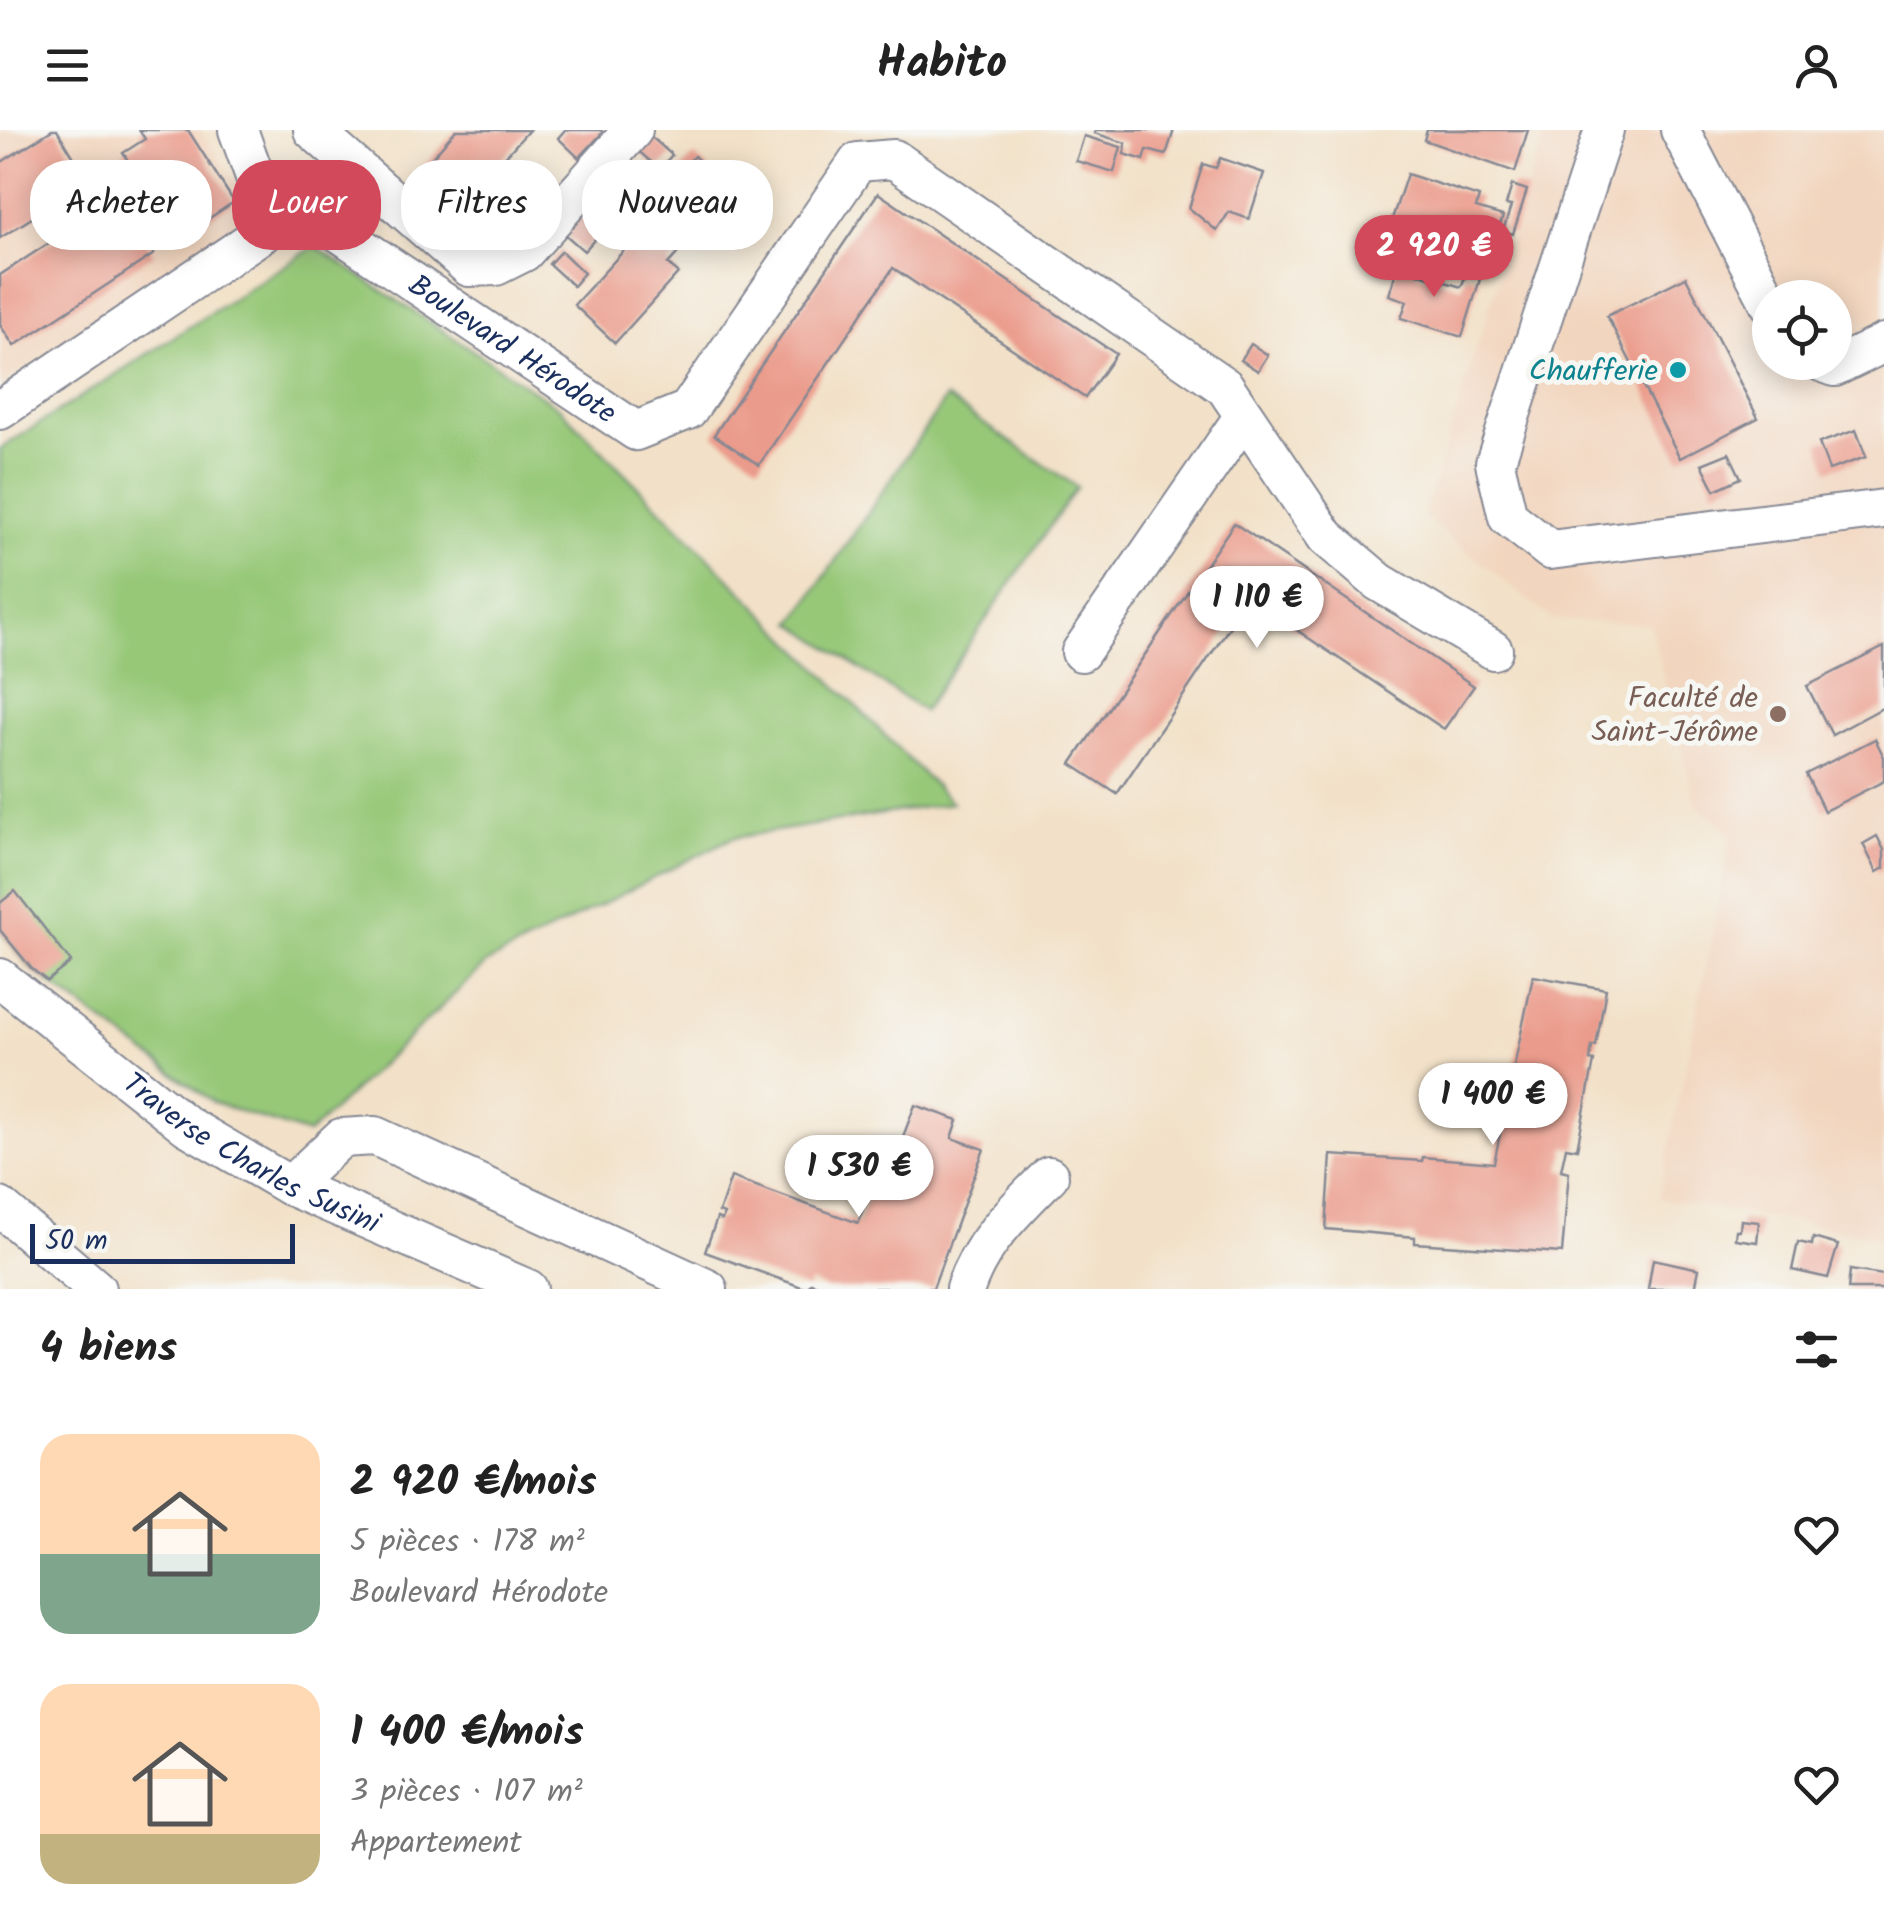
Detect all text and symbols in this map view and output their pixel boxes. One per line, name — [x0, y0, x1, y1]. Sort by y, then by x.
text: Habito — [877, 29, 1007, 101]
icon: menu — [40, 38, 95, 93]
icon: person — [1789, 38, 1844, 93]
chip: Acheter — [30, 160, 212, 250]
chip: Louer — [232, 160, 381, 250]
chip: Filtres — [401, 160, 562, 250]
chip: Nouveau — [582, 160, 773, 250]
pin: 2 920 € — [1342, 215, 1526, 300]
text: 2 920 € — [1377, 222, 1491, 273]
street label: Boulevard Hérodote — [398, 263, 626, 438]
map controls — [1752, 280, 1852, 380]
button: locate — [1752, 280, 1852, 380]
place label: Chaufferie — [1529, 348, 1658, 396]
marker: Chaufferie — [1667, 359, 1689, 381]
pin: 1 110 € — [1165, 566, 1349, 651]
text: 1 110 € — [1212, 573, 1302, 624]
place label: Faculté de Saint-Jérôme — [1591, 675, 1758, 757]
marker: Faculté de Saint-Jérôme — [1767, 703, 1789, 725]
street label: Traverse Charles Susini — [111, 1061, 389, 1249]
pin: 1 400 € — [1401, 1063, 1585, 1148]
text: 1 400 € — [1441, 1070, 1545, 1121]
pin: 1 530 € — [767, 1135, 951, 1220]
text: 1 530 € — [807, 1142, 911, 1193]
scale bar — [30, 1219, 295, 1264]
text: 50 m — [45, 1219, 108, 1264]
text: 4 biens — [40, 1316, 177, 1383]
icon: filters — [1789, 1322, 1844, 1377]
text: 2 920 €/mois — [350, 1450, 597, 1517]
icon: home — [120, 1474, 240, 1594]
icon: heart — [1789, 1507, 1844, 1562]
text: 5 pièces · 178 m² — [350, 1517, 585, 1568]
text: Boulevard Hérodote — [350, 1568, 608, 1619]
text: 1 400 €/mois — [350, 1700, 584, 1767]
icon: home — [120, 1724, 240, 1844]
icon: heart — [1789, 1757, 1844, 1812]
text: 3 pièces · 107 m² — [350, 1767, 583, 1818]
text: Appartement — [350, 1818, 522, 1869]

